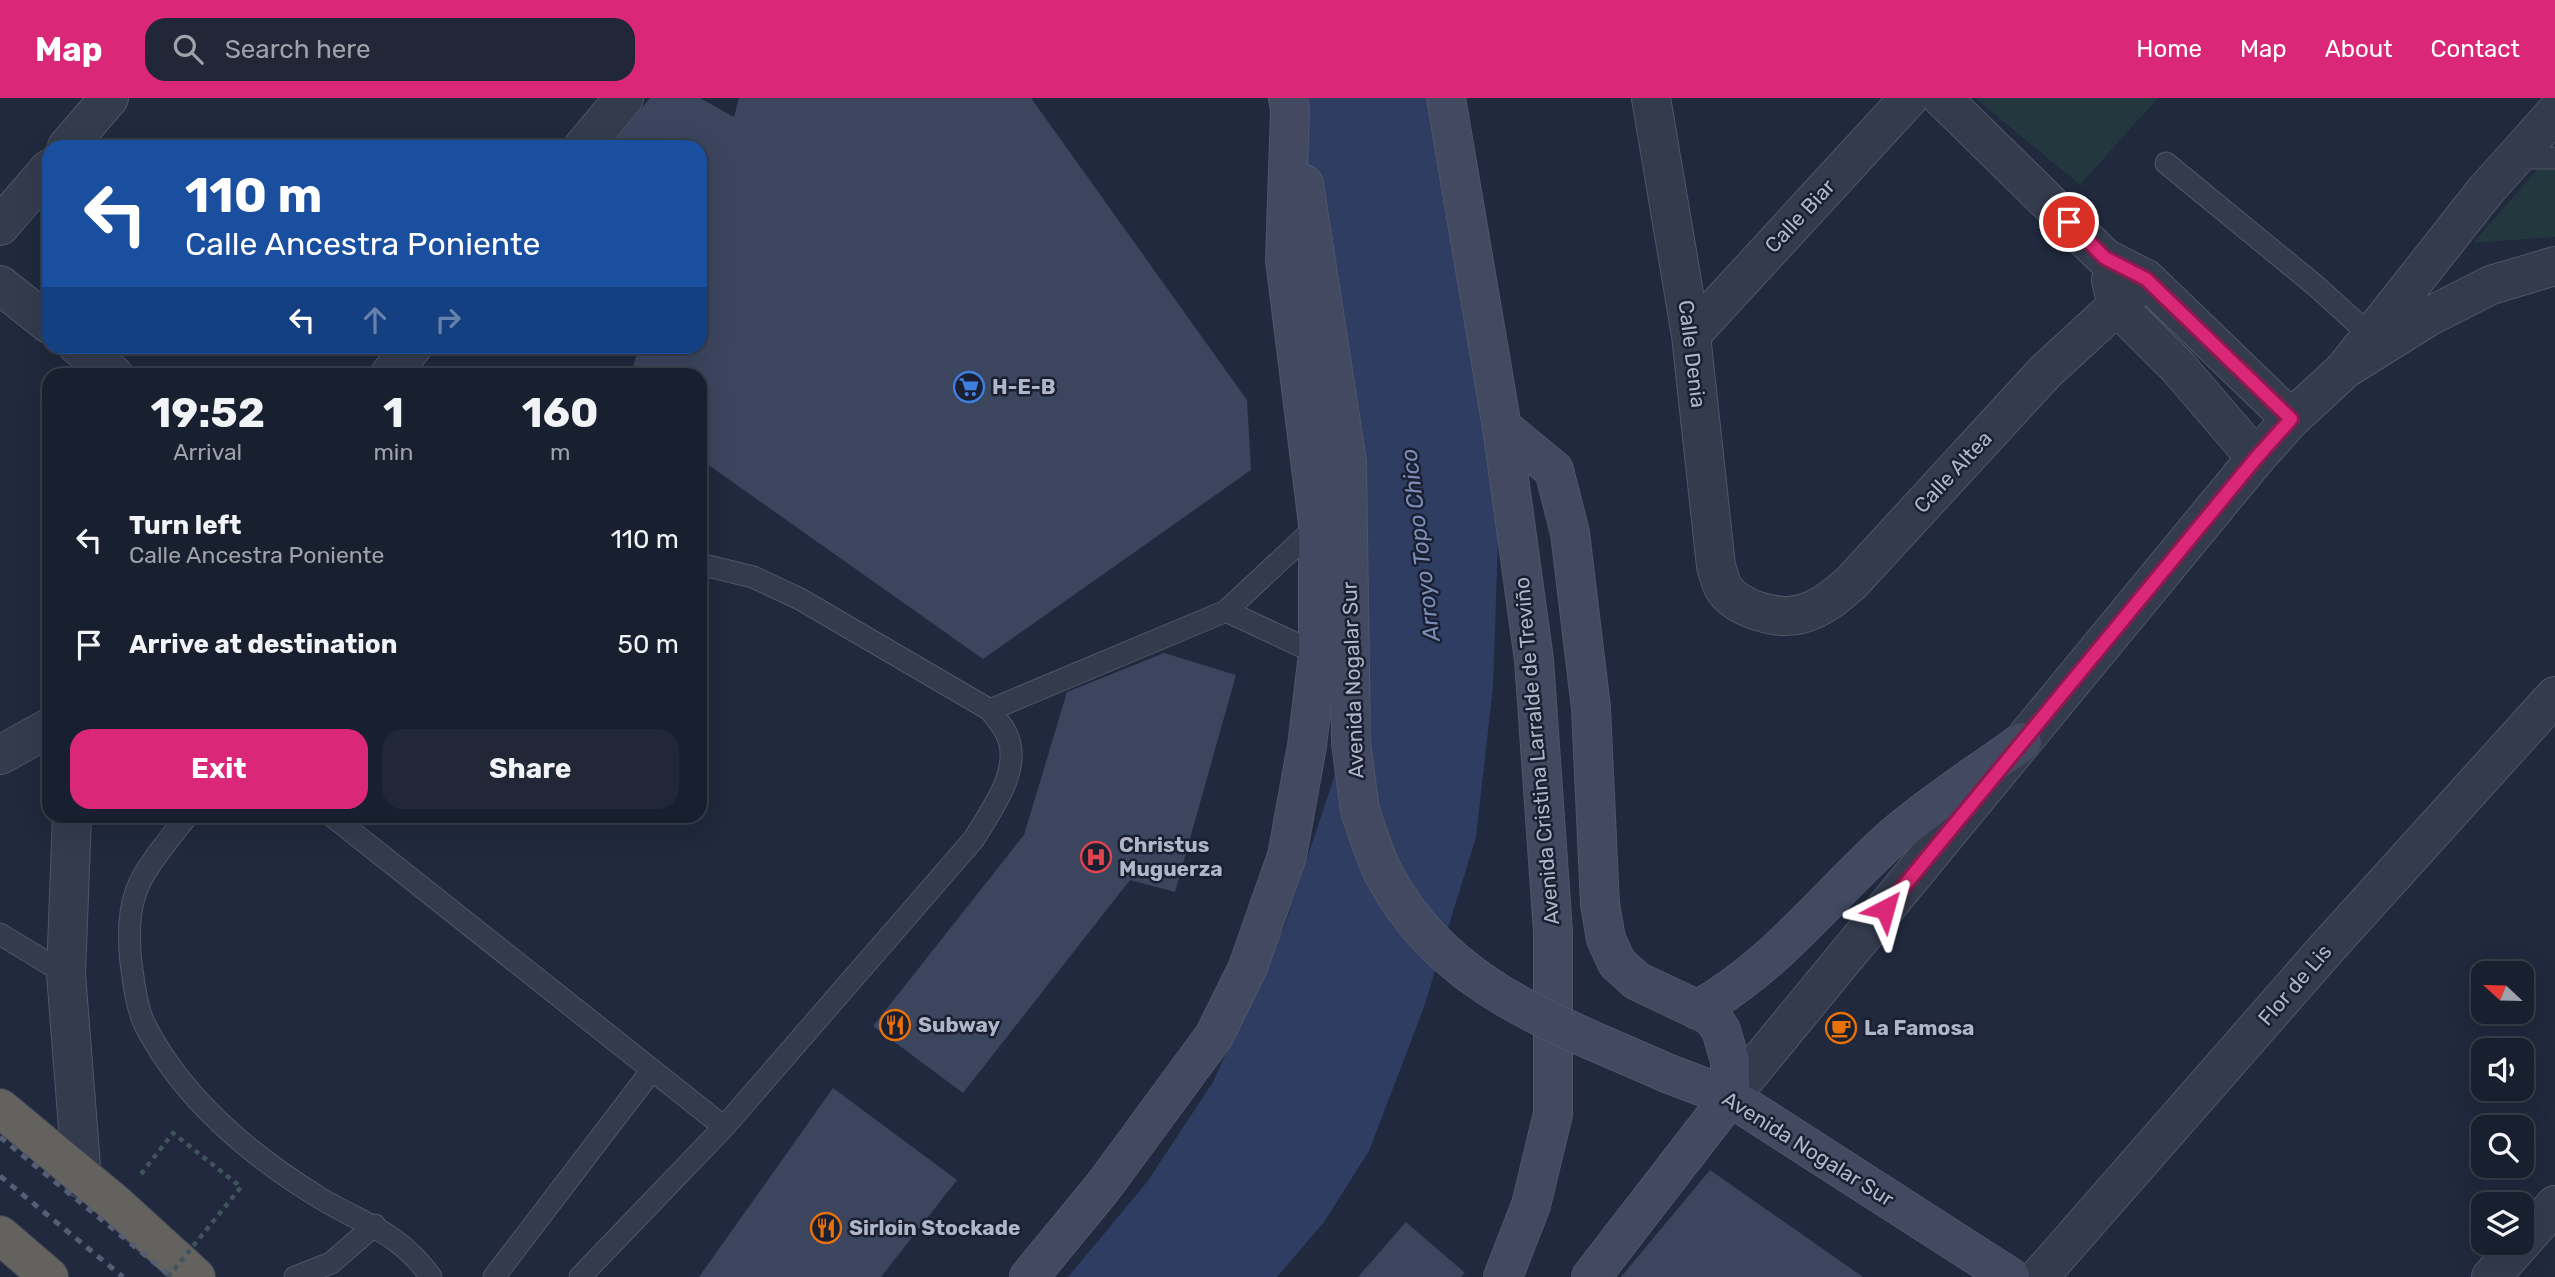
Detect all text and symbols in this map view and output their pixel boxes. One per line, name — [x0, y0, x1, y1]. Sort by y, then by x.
search box — [145, 18, 635, 81]
text: Map — [35, 30, 103, 69]
icon: search — [169, 30, 207, 68]
text: Search here — [225, 34, 370, 65]
text: Home — [2136, 35, 2202, 63]
text: Map — [2240, 35, 2287, 63]
text: About — [2325, 35, 2393, 63]
text: Contact — [2431, 35, 2520, 63]
text: 110 m — [185, 166, 322, 224]
icon: left — [70, 168, 161, 259]
street label: Calle Biar — [1759, 174, 1840, 258]
pin — [2039, 192, 2099, 252]
icon: arrive — [2050, 203, 2088, 241]
text: Calle Ancestra Poniente — [185, 225, 540, 263]
street label: Calle Denia — [1673, 299, 1712, 409]
icon: left — [283, 301, 321, 339]
icon: ahead — [356, 301, 394, 339]
icon: right — [429, 301, 467, 339]
supermarket icon: H-E-B — [952, 370, 986, 404]
place label: H-E-B — [992, 374, 1056, 399]
text: 19:52 — [150, 388, 265, 438]
text: 1 — [383, 388, 404, 438]
text: 160 — [522, 388, 599, 438]
street label: Calle Altea — [1908, 426, 1997, 518]
text: Arrival — [173, 438, 242, 466]
text: min — [373, 438, 413, 466]
text: m — [550, 438, 570, 466]
water label: Arroyo Topo Chico — [1394, 447, 1446, 644]
text: Turn left — [129, 510, 241, 541]
icon: left — [70, 521, 108, 559]
text: 110 m — [611, 524, 679, 555]
text: Calle Ancestra Poniente — [129, 541, 384, 569]
street label: Avenida Cristina Larralde de Treviño — [1509, 576, 1564, 926]
street label: Avenida Nogalar Sur — [1337, 581, 1368, 779]
icon: arrive — [70, 626, 108, 664]
text: Arrive at destination — [129, 629, 397, 660]
text: 50 m — [618, 629, 679, 660]
button: Exit — [70, 729, 368, 809]
button: Share — [382, 729, 679, 809]
place label: Christus Muguerza — [1119, 832, 1223, 881]
hospital icon: Christus Muguerza — [1079, 840, 1113, 874]
position arrow — [1848, 872, 1922, 946]
street label: Flor de Lis — [2253, 939, 2337, 1030]
north arrow — [2471, 961, 2534, 1024]
map controls — [2471, 961, 2534, 1255]
restaurant icon: Subway — [878, 1008, 912, 1042]
cafe icon: La Famosa — [1824, 1011, 1858, 1045]
place label: Subway — [918, 1012, 1001, 1037]
place label: La Famosa — [1864, 1015, 1974, 1040]
button: sound — [2471, 1038, 2534, 1101]
street label: Avenida Nogalar Sur — [1718, 1086, 1899, 1211]
button: search — [2471, 1115, 2534, 1178]
button: layers — [2471, 1192, 2534, 1255]
restaurant icon: Sirloin Stockade — [809, 1211, 843, 1245]
place label: Sirloin Stockade — [849, 1215, 1020, 1240]

